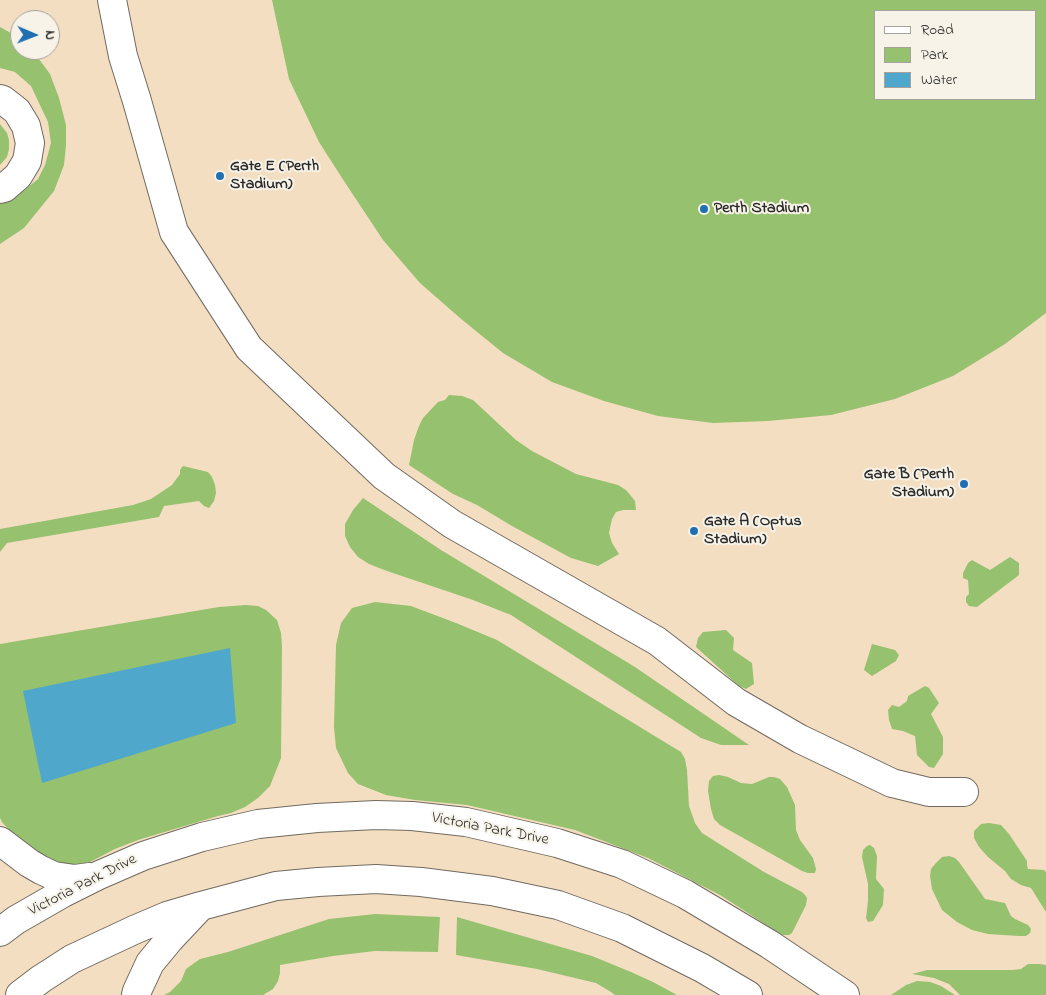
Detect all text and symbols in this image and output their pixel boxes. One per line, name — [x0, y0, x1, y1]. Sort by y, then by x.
north arrow — [10, 10, 60, 60]
legend — [874, 10, 1036, 100]
text: Road — [921, 19, 954, 41]
text: N — [39, 30, 60, 40]
text: Park — [921, 44, 948, 66]
text: Water — [921, 69, 957, 91]
place label: Gate E (Perth Stadium) — [230, 157, 319, 195]
marker: Gate E (Perth Stadium) — [214, 170, 226, 182]
place label: Perth Stadium — [714, 199, 809, 219]
marker: Perth Stadium — [698, 203, 710, 215]
place label: Gate B (Perth Stadium) — [864, 465, 954, 503]
marker: Gate B (Perth Stadium) — [958, 478, 970, 490]
place label: Gate A (Optus Stadium) — [704, 512, 802, 550]
marker: Gate A (Optus Stadium) — [688, 525, 700, 537]
street label: Victoria Park Drive — [430, 809, 550, 851]
street label: Victoria Park Drive — [26, 850, 140, 922]

